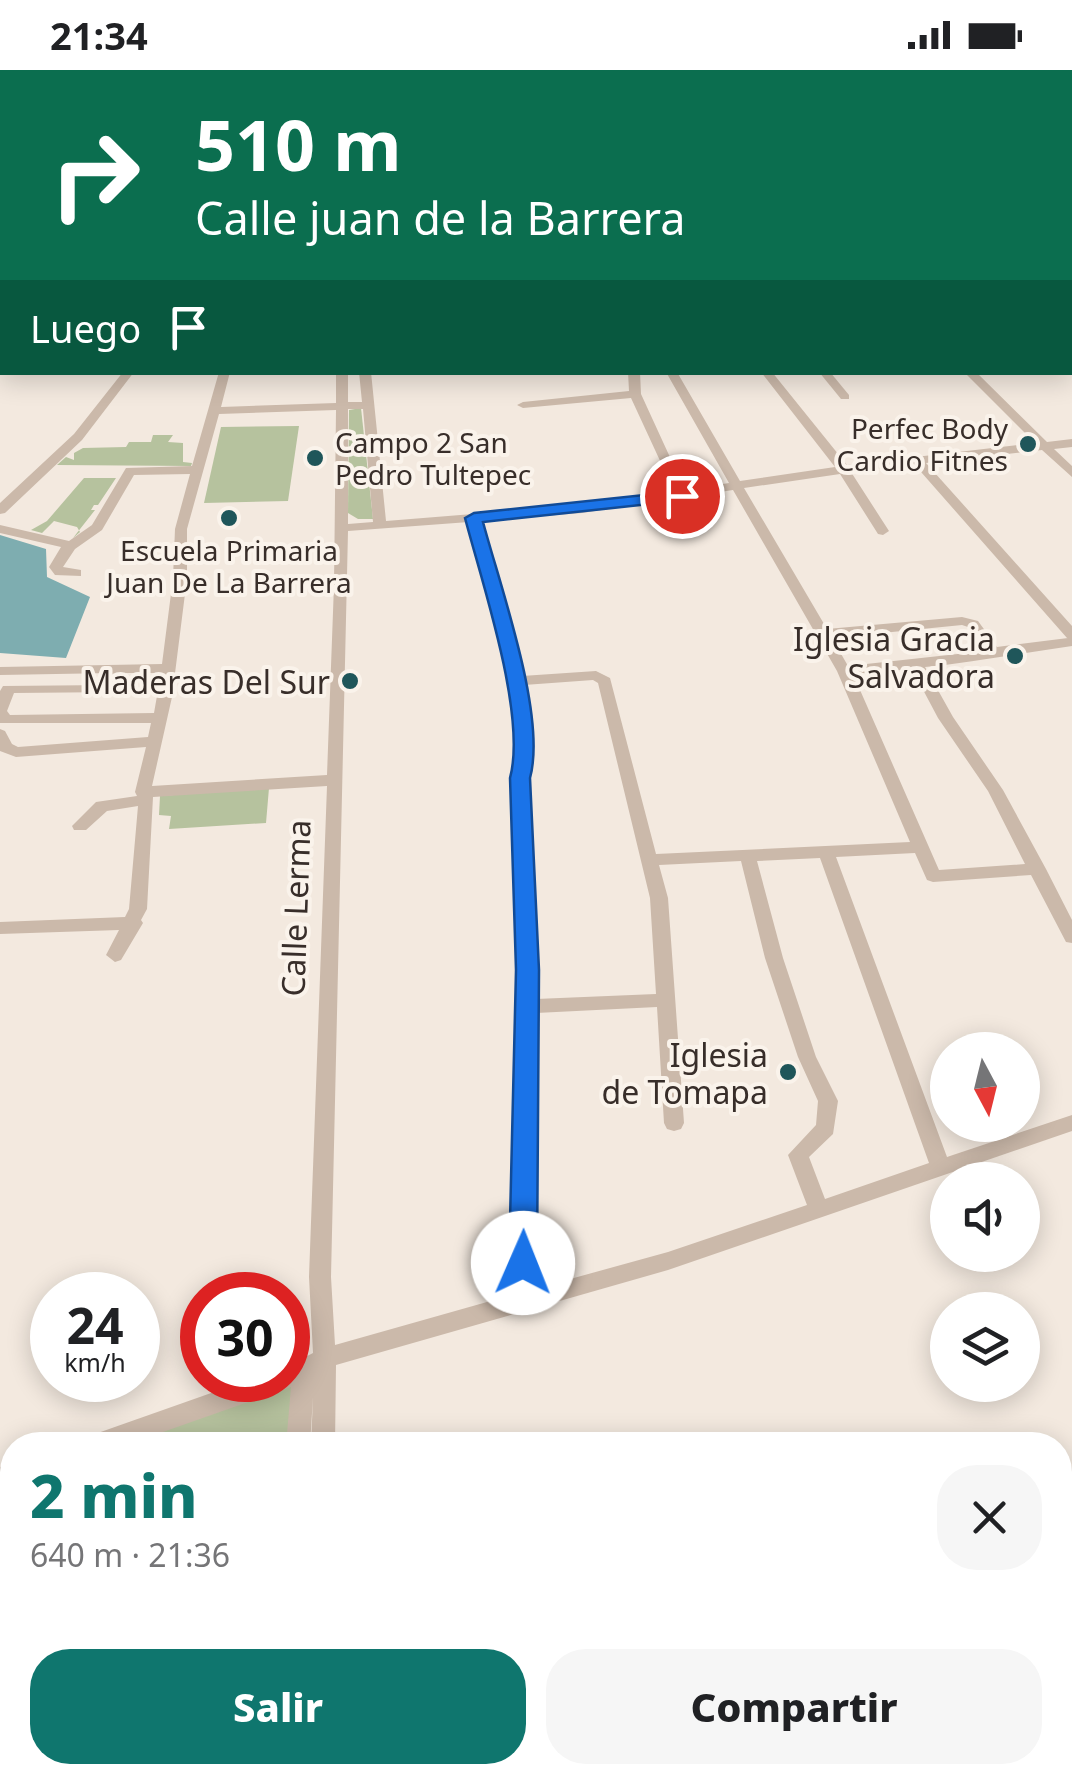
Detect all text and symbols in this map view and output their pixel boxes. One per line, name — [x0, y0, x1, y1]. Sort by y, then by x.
text: 21:34 — [50, 9, 148, 61]
text: 510 m — [195, 96, 402, 192]
icon: right — [30, 110, 160, 240]
text: Calle juan de la Barrera — [195, 187, 686, 248]
icon: arrive — [161, 300, 216, 355]
text: Luego — [30, 302, 141, 354]
place label: Perfec Body Cardio Fitnes — [837, 409, 1009, 479]
place label: Campo 2 San Pedro Tultepec — [335, 423, 531, 493]
marker: Perfec Body Cardio Fitnes — [1017, 433, 1039, 455]
marker: Campo 2 San Pedro Tultepec — [304, 447, 326, 469]
pin — [640, 454, 725, 539]
icon: arrive — [655, 469, 710, 524]
marker: Escuela Primaria Juan De La Barrera — [218, 507, 240, 529]
place label: Escuela Primaria Juan De La Barrera — [103, 531, 352, 601]
place label: Iglesia Gracia Salvadora — [793, 617, 995, 697]
marker: Iglesia Gracia Salvadora — [1004, 645, 1026, 667]
place label: Maderas Del Sur — [83, 660, 330, 703]
marker: Maderas Del Sur — [339, 670, 361, 692]
street label: Calle Lerma — [270, 819, 320, 997]
north arrow — [930, 1032, 1040, 1142]
map controls — [930, 1032, 1040, 1402]
place label: Iglesia de Tomapa — [602, 1033, 768, 1113]
marker: Iglesia de Tomapa — [777, 1061, 799, 1083]
button: sound — [930, 1162, 1040, 1272]
position arrow — [471, 1211, 575, 1315]
speed limit sign: 30 — [180, 1272, 310, 1402]
text: 24 — [66, 1291, 124, 1359]
button: layers — [930, 1292, 1040, 1402]
text: km/h — [64, 1345, 126, 1379]
text: 2 min — [30, 1454, 198, 1536]
button: close — [937, 1465, 1042, 1570]
text: 640 m · 21:36 — [30, 1533, 230, 1576]
button: Salir — [30, 1649, 526, 1764]
button: Compartir — [546, 1649, 1042, 1764]

